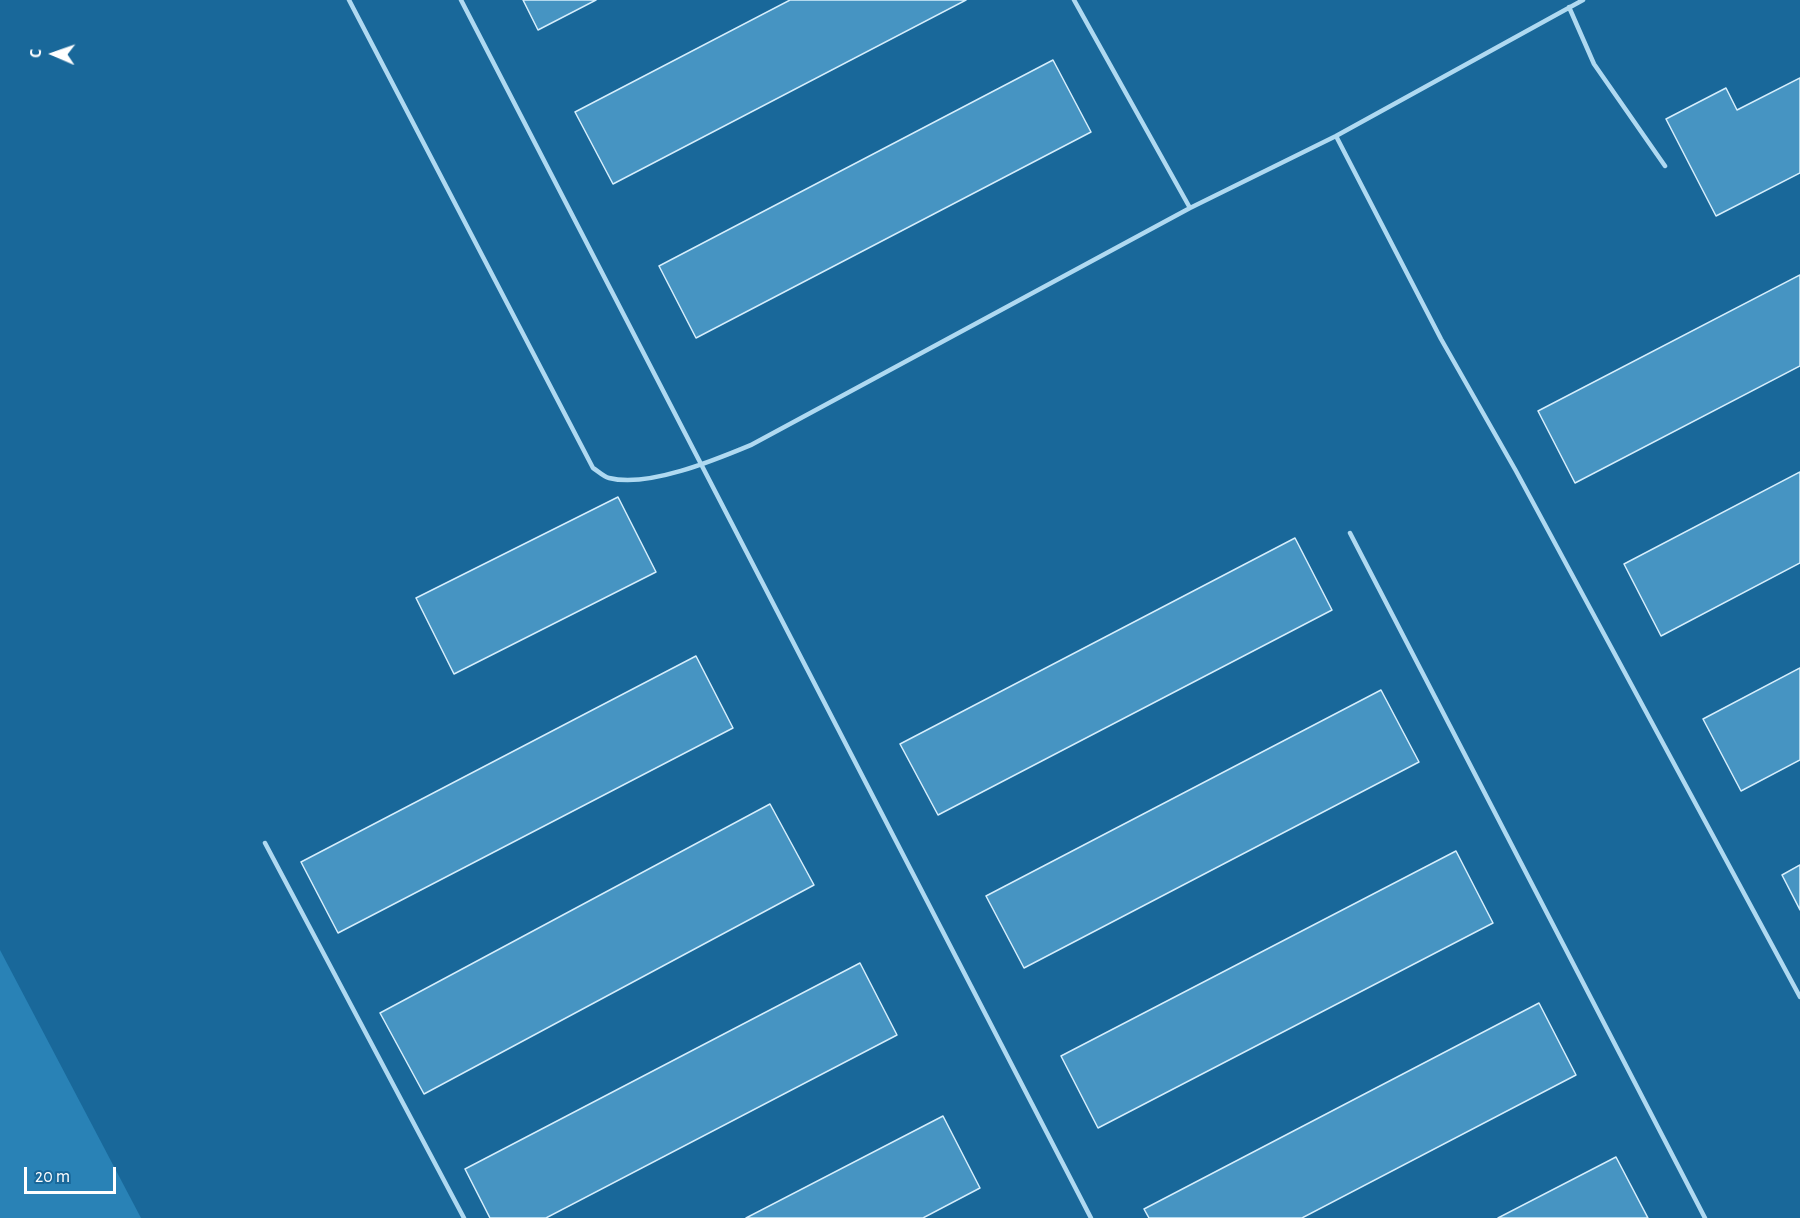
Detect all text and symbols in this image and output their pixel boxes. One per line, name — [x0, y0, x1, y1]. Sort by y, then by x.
north arrow — [24, 24, 84, 84]
text: С — [28, 49, 44, 58]
scale bar — [27, 1155, 118, 1193]
text: 20 m — [35, 1168, 70, 1186]

